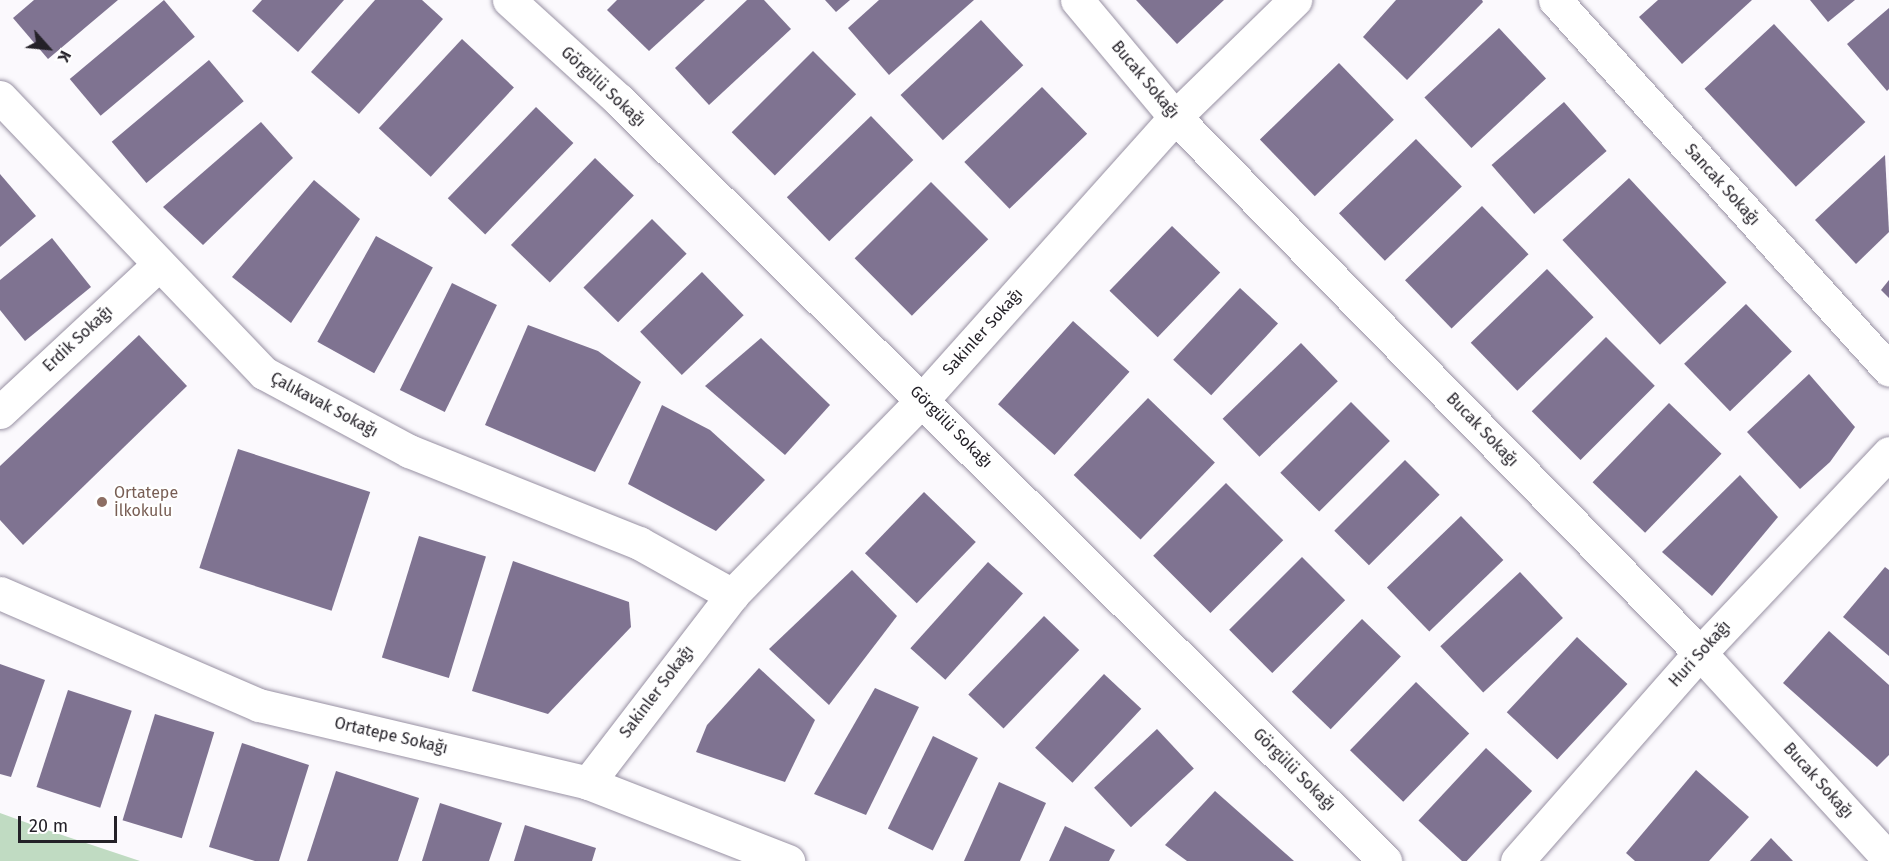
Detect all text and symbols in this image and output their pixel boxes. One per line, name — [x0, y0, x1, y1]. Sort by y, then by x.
north arrow — [18, 18, 78, 78]
street label: Bucak Sokağı — [1107, 37, 1183, 123]
street label: Görgülü Sokağı — [557, 43, 649, 131]
text: K — [54, 48, 75, 65]
street label: Sancak Sokağı — [1680, 140, 1764, 230]
street label: Sakinler Sokağı — [939, 284, 1027, 380]
street label: Erdik Sokağı — [39, 302, 117, 376]
street label: Çalıkavak Sokağı — [267, 369, 381, 441]
street label: Görgülü Sokağı — [906, 382, 996, 472]
street label: Bucak Sokağı — [1442, 389, 1522, 471]
place label: Ortatepe İlkokulu — [114, 483, 178, 521]
marker: Ortatepe İlkokulu — [95, 495, 109, 509]
street label: Huri Sokağı — [1665, 617, 1735, 691]
street label: Sakinler Sokağı — [616, 642, 698, 742]
street label: Ortatepe Sokağı — [332, 714, 450, 758]
street label: Görgülü Sokağı — [1249, 725, 1339, 815]
street label: Bucak Sokağı — [1779, 739, 1857, 823]
scale bar — [21, 804, 120, 842]
text: 20 m — [29, 815, 68, 837]

